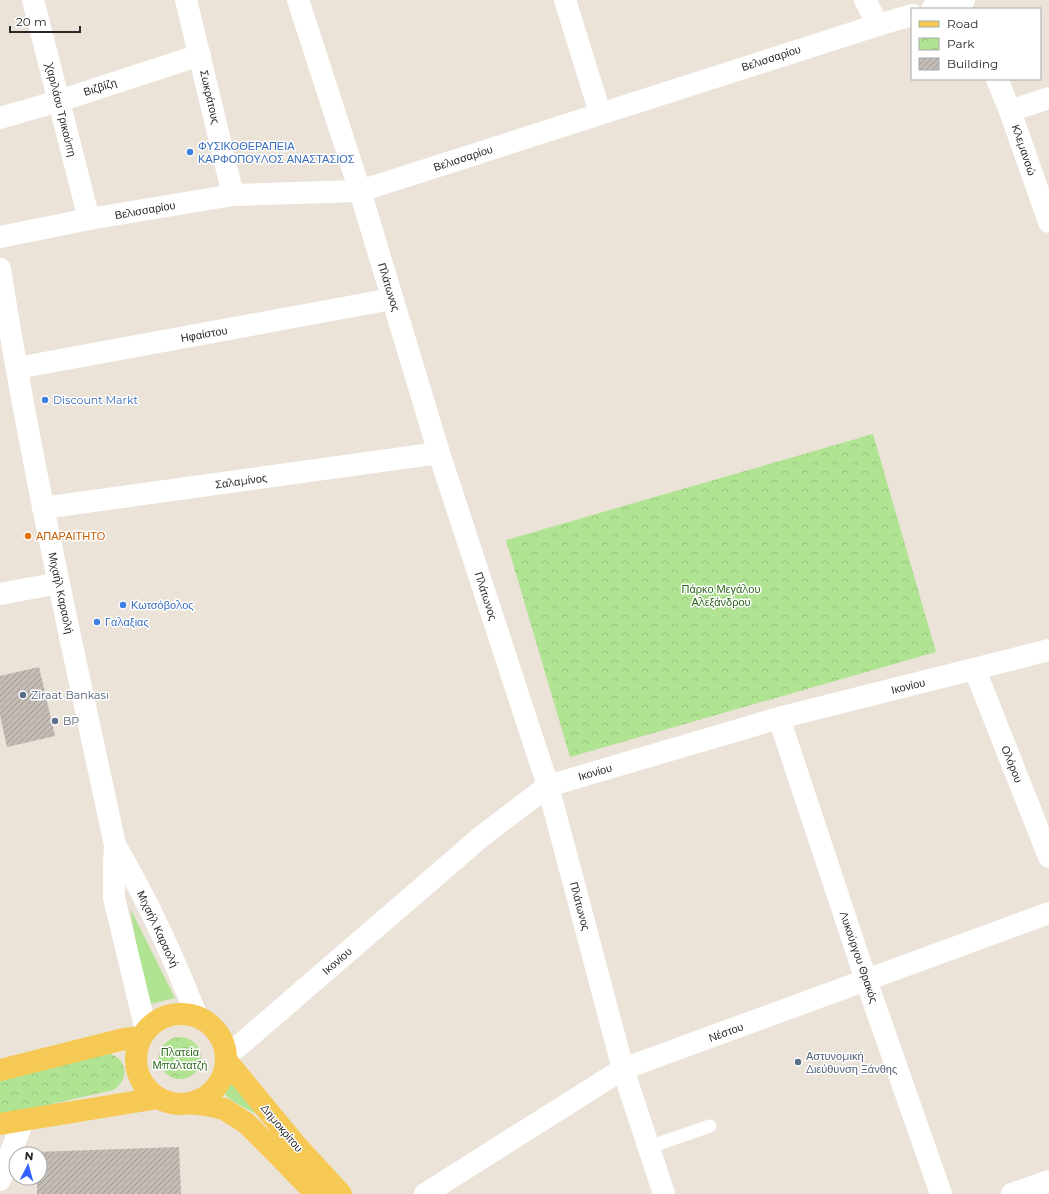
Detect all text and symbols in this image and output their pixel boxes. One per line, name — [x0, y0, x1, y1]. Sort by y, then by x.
scale bar — [10, 8, 80, 34]
legend — [911, 8, 1041, 80]
text: 20 m — [16, 14, 47, 29]
text: Road — [947, 16, 978, 31]
text: Park — [947, 36, 975, 51]
street label: Βελισσαρίου — [740, 42, 802, 74]
text: Building — [947, 56, 998, 71]
street label: Χαριλάου Τρικούπη — [42, 60, 79, 158]
street label: Σωκράτους — [197, 69, 223, 125]
street label: Βιζβίζη — [82, 75, 118, 99]
street label: Κλεμανσώ — [1009, 123, 1039, 178]
place label: ΦΥΣΙΚΟΘΕΡΑΠΕΙΑ ΚΑΡΦΟΠΟΥΛΟΣ ΑΝΑΣΤΑΣΙΟΣ — [198, 139, 355, 166]
street label: Βελισσαρίου — [432, 142, 494, 174]
marker: ΦΥΣΙΚΟΘΕΡΑΠΕΙΑ ΚΑΡΦΟΠΟΥΛΟΣ ΑΝΑΣΤΑΣΙΟΣ — [185, 147, 195, 157]
street label: Βελισσαρίου — [114, 198, 176, 222]
street label: Πλάτωνος — [375, 261, 403, 313]
street label: Ηφαίστου — [180, 323, 228, 345]
place label: Discount Markt — [53, 393, 138, 407]
marker: Discount Markt — [40, 395, 50, 405]
street label: Σαλαμίνος — [214, 470, 268, 492]
place label: ΑΠΑΡΑΙΤΗΤΟ — [36, 529, 106, 543]
marker: ΑΠΑΡΑΙΤΗΤΟ — [23, 531, 33, 541]
street label: Μιχαήλ Καραολή — [46, 551, 76, 635]
street label: Πλάτωνος — [472, 570, 500, 622]
park label: Πάρκο Μεγάλου Αλεξάνδρου — [682, 582, 760, 609]
place label: Κωτσόβολος — [131, 598, 194, 612]
marker: Κωτσόβολος — [118, 600, 128, 610]
place label: Γαλαξιας — [105, 615, 149, 629]
marker: Γαλαξιας — [92, 617, 102, 627]
street label: Ικονίου — [890, 675, 926, 697]
place label: Ziraat Bankası — [31, 688, 109, 702]
marker: Ziraat Bankası — [18, 690, 28, 700]
place label: BP — [63, 714, 79, 728]
marker: BP — [50, 716, 60, 726]
street label: Ολόρου — [998, 743, 1026, 785]
street label: Ικονίου — [576, 760, 614, 784]
street label: Πλάτωνος — [567, 880, 593, 932]
street label: Μιχαήλ Καραολή — [134, 888, 182, 970]
street label: Λυκούργου Θρακός — [837, 909, 881, 1005]
street label: Ικονίου — [319, 944, 355, 978]
street label: Νέστου — [707, 1019, 745, 1045]
park label: Πλατεία Μπαλτατζή — [153, 1045, 207, 1072]
place label: Αστυνομική Διεύθυνση Ξάνθης — [806, 1049, 897, 1076]
marker: Αστυνομική Διεύθυνση Ξάνθης — [793, 1057, 803, 1067]
street label: Δημοκρίτου — [258, 1101, 306, 1155]
north arrow — [8, 1146, 48, 1186]
text: N — [24, 1149, 34, 1163]

